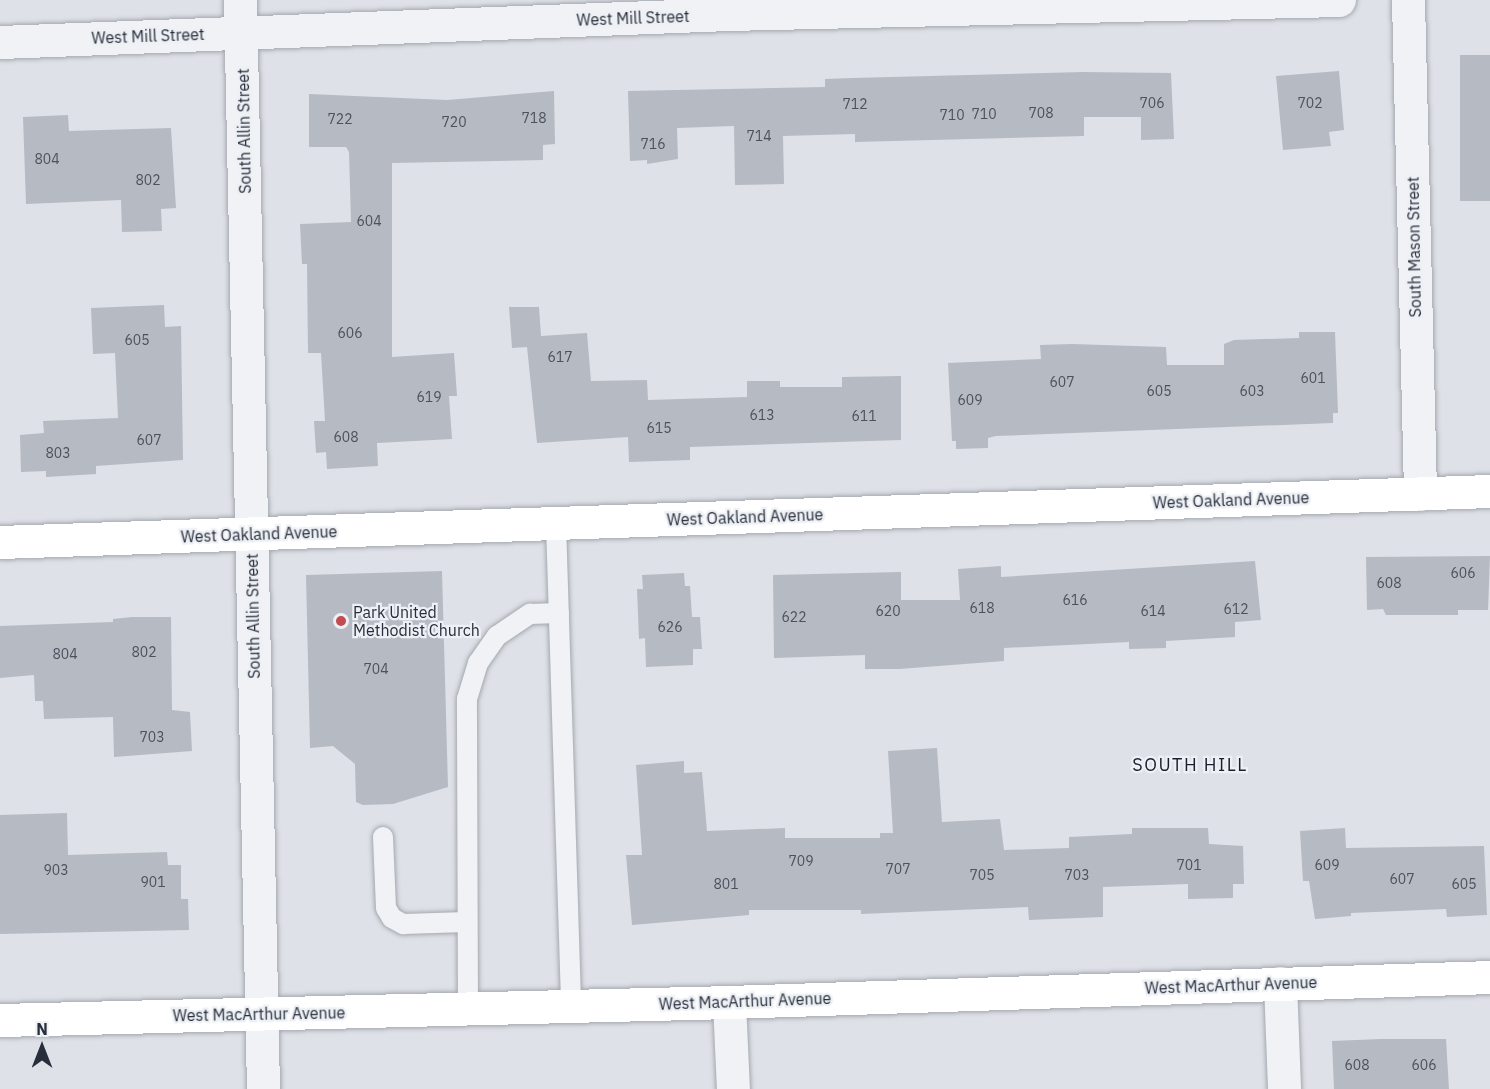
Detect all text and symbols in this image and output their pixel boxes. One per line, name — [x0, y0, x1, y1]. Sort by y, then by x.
street label: West Mill Street — [576, 6, 690, 30]
street label: West Mill Street — [91, 24, 205, 48]
street label: South Allin Street — [233, 68, 255, 194]
house number: 706 — [1139, 95, 1165, 111]
house number: 702 — [1297, 95, 1323, 111]
house number: 712 — [842, 96, 868, 112]
house number: 708 — [1028, 105, 1054, 121]
house number: 710 — [971, 106, 997, 122]
house number: 710 — [939, 107, 965, 123]
house number: 718 — [521, 110, 547, 126]
house number: 722 — [327, 111, 353, 127]
house number: 720 — [441, 114, 467, 130]
house number: 714 — [746, 128, 772, 144]
house number: 716 — [640, 136, 666, 152]
house number: 804 — [34, 151, 60, 167]
house number: 802 — [135, 172, 161, 188]
street label: South Mason Street — [1403, 176, 1425, 318]
house number: 604 — [356, 213, 382, 229]
house number: 606 — [337, 325, 363, 341]
house number: 605 — [124, 332, 150, 348]
house number: 617 — [547, 349, 573, 365]
house number: 601 — [1300, 370, 1326, 386]
house number: 607 — [1049, 374, 1075, 390]
house number: 605 — [1146, 383, 1172, 399]
house number: 603 — [1239, 383, 1265, 399]
house number: 619 — [416, 389, 442, 405]
house number: 609 — [957, 392, 983, 408]
house number: 613 — [749, 407, 775, 423]
house number: 611 — [851, 408, 877, 424]
house number: 615 — [646, 420, 672, 436]
house number: 608 — [333, 429, 359, 445]
house number: 607 — [136, 432, 162, 448]
house number: 803 — [45, 445, 71, 461]
street label: West Oakland Avenue — [1152, 488, 1310, 512]
street label: West Oakland Avenue — [666, 505, 824, 529]
street label: West Oakland Avenue — [180, 522, 338, 546]
street label: South Allin Street — [242, 553, 264, 679]
house number: 606 — [1450, 565, 1476, 581]
house number: 608 — [1376, 575, 1402, 591]
house number: 616 — [1062, 592, 1088, 608]
house number: 618 — [969, 600, 995, 616]
house number: 612 — [1223, 601, 1249, 617]
place label: Park United Methodist Church — [353, 602, 480, 640]
house number: 620 — [875, 603, 901, 619]
house number: 614 — [1140, 603, 1166, 619]
house number: 622 — [781, 609, 807, 625]
marker: Park United Methodist Church — [334, 614, 348, 628]
house number: 626 — [657, 619, 683, 635]
house number: 802 — [131, 644, 157, 660]
house number: 804 — [52, 646, 78, 662]
house number: 704 — [363, 661, 389, 677]
house number: 703 — [139, 729, 165, 745]
district label: SOUTH HILL — [1132, 754, 1248, 776]
house number: 709 — [788, 853, 814, 869]
house number: 701 — [1176, 857, 1202, 873]
house number: 609 — [1314, 857, 1340, 873]
house number: 707 — [885, 861, 911, 877]
house number: 903 — [43, 862, 69, 878]
house number: 705 — [969, 867, 995, 883]
house number: 703 — [1064, 867, 1090, 883]
house number: 607 — [1389, 871, 1415, 887]
house number: 901 — [140, 874, 166, 890]
house number: 801 — [713, 876, 739, 892]
house number: 605 — [1451, 876, 1477, 892]
street label: West MacArthur Avenue — [1144, 972, 1318, 998]
street label: West MacArthur Avenue — [658, 988, 832, 1014]
street label: West MacArthur Avenue — [173, 1003, 345, 1025]
north arrow — [12, 1017, 72, 1077]
text: N — [36, 1019, 48, 1039]
house number: 608 — [1344, 1057, 1370, 1073]
house number: 606 — [1411, 1057, 1437, 1073]

